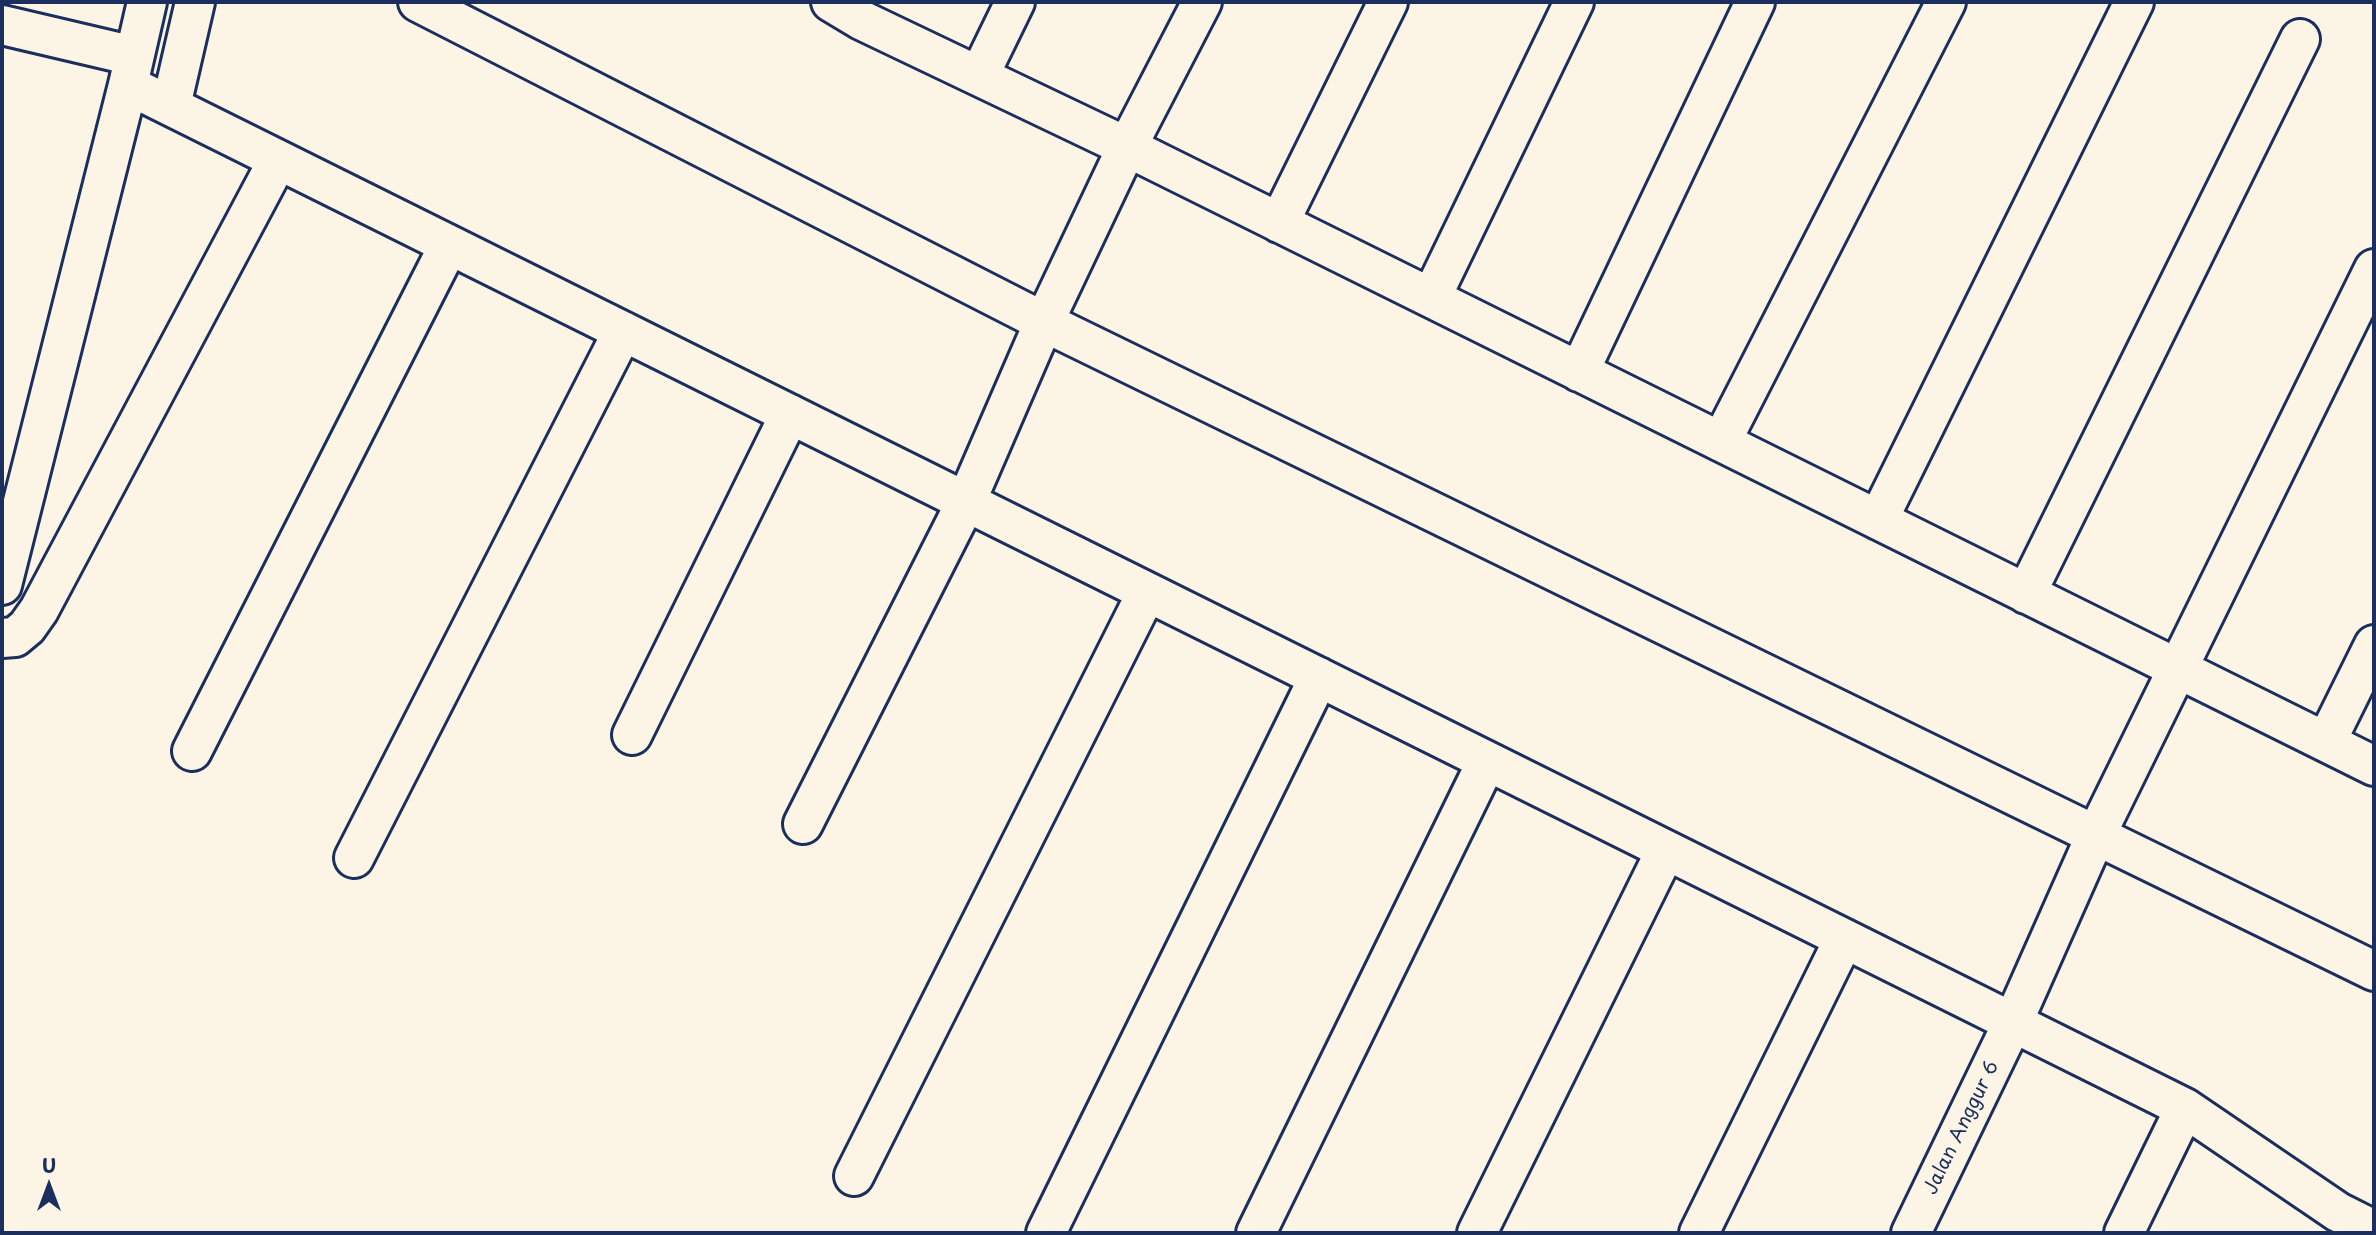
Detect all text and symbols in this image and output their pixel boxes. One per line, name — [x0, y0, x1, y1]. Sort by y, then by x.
street label: Jalan Anggur 6 — [1920, 1057, 2004, 1199]
north arrow — [14, 1151, 84, 1221]
text: U — [42, 1151, 56, 1179]

